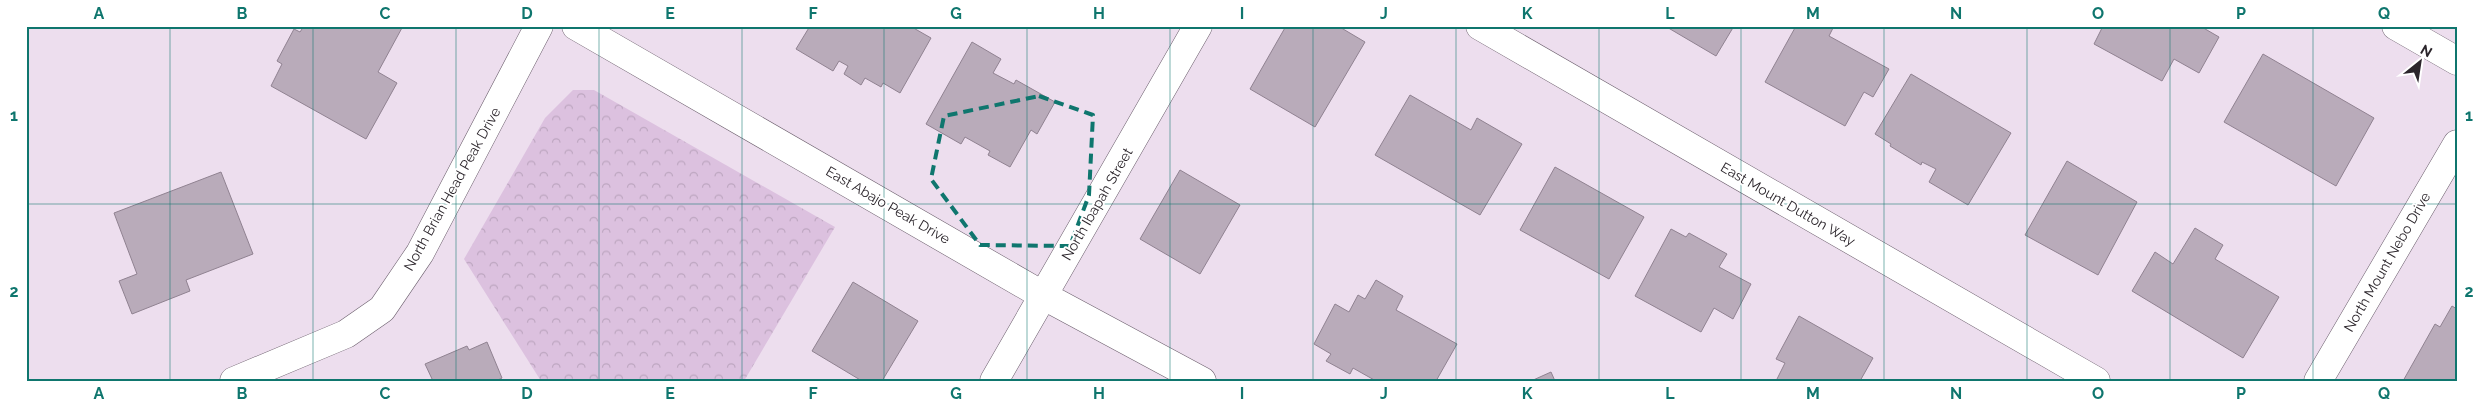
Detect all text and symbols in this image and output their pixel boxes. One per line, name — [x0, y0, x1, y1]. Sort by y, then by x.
text: A — [94, 4, 105, 23]
text: B — [237, 4, 248, 23]
text: C — [380, 4, 391, 23]
text: D — [521, 4, 533, 23]
text: E — [665, 4, 675, 23]
text: F — [808, 4, 818, 23]
text: G — [950, 4, 962, 23]
text: H — [1093, 4, 1105, 23]
text: I — [1240, 4, 1244, 23]
text: J — [1380, 4, 1388, 23]
text: K — [1522, 4, 1533, 23]
text: L — [1665, 4, 1675, 23]
text: M — [1806, 4, 1820, 23]
text: N — [1950, 4, 1962, 23]
text: O — [2092, 4, 2104, 23]
text: P — [2236, 4, 2246, 23]
text: Q — [2378, 4, 2390, 23]
north arrow — [2396, 38, 2446, 88]
text: N — [2418, 41, 2435, 60]
street label: North Brian Head Peak Drive — [400, 105, 504, 273]
text: 1 — [10, 106, 18, 125]
text: 1 — [2465, 106, 2473, 125]
street label: North Ibapah Street — [1058, 145, 1136, 263]
street label: East Mount Dutton Way — [1718, 159, 1858, 249]
street label: East Abajo Peak Drive — [823, 163, 953, 247]
street label: North Mount Nebo Drive — [2340, 189, 2434, 335]
text: 2 — [9, 282, 19, 301]
text: 2 — [2464, 282, 2474, 301]
text: A — [94, 384, 105, 403]
text: B — [237, 384, 248, 403]
text: C — [380, 384, 391, 403]
text: D — [521, 384, 533, 403]
text: E — [665, 384, 675, 403]
text: F — [808, 384, 818, 403]
text: G — [950, 384, 962, 403]
text: H — [1093, 384, 1105, 403]
text: I — [1240, 384, 1244, 403]
text: J — [1380, 384, 1388, 403]
text: K — [1522, 384, 1533, 403]
text: L — [1665, 384, 1675, 403]
text: M — [1806, 384, 1820, 403]
text: N — [1950, 384, 1962, 403]
text: O — [2092, 384, 2104, 403]
text: P — [2236, 384, 2246, 403]
text: Q — [2378, 384, 2390, 403]

